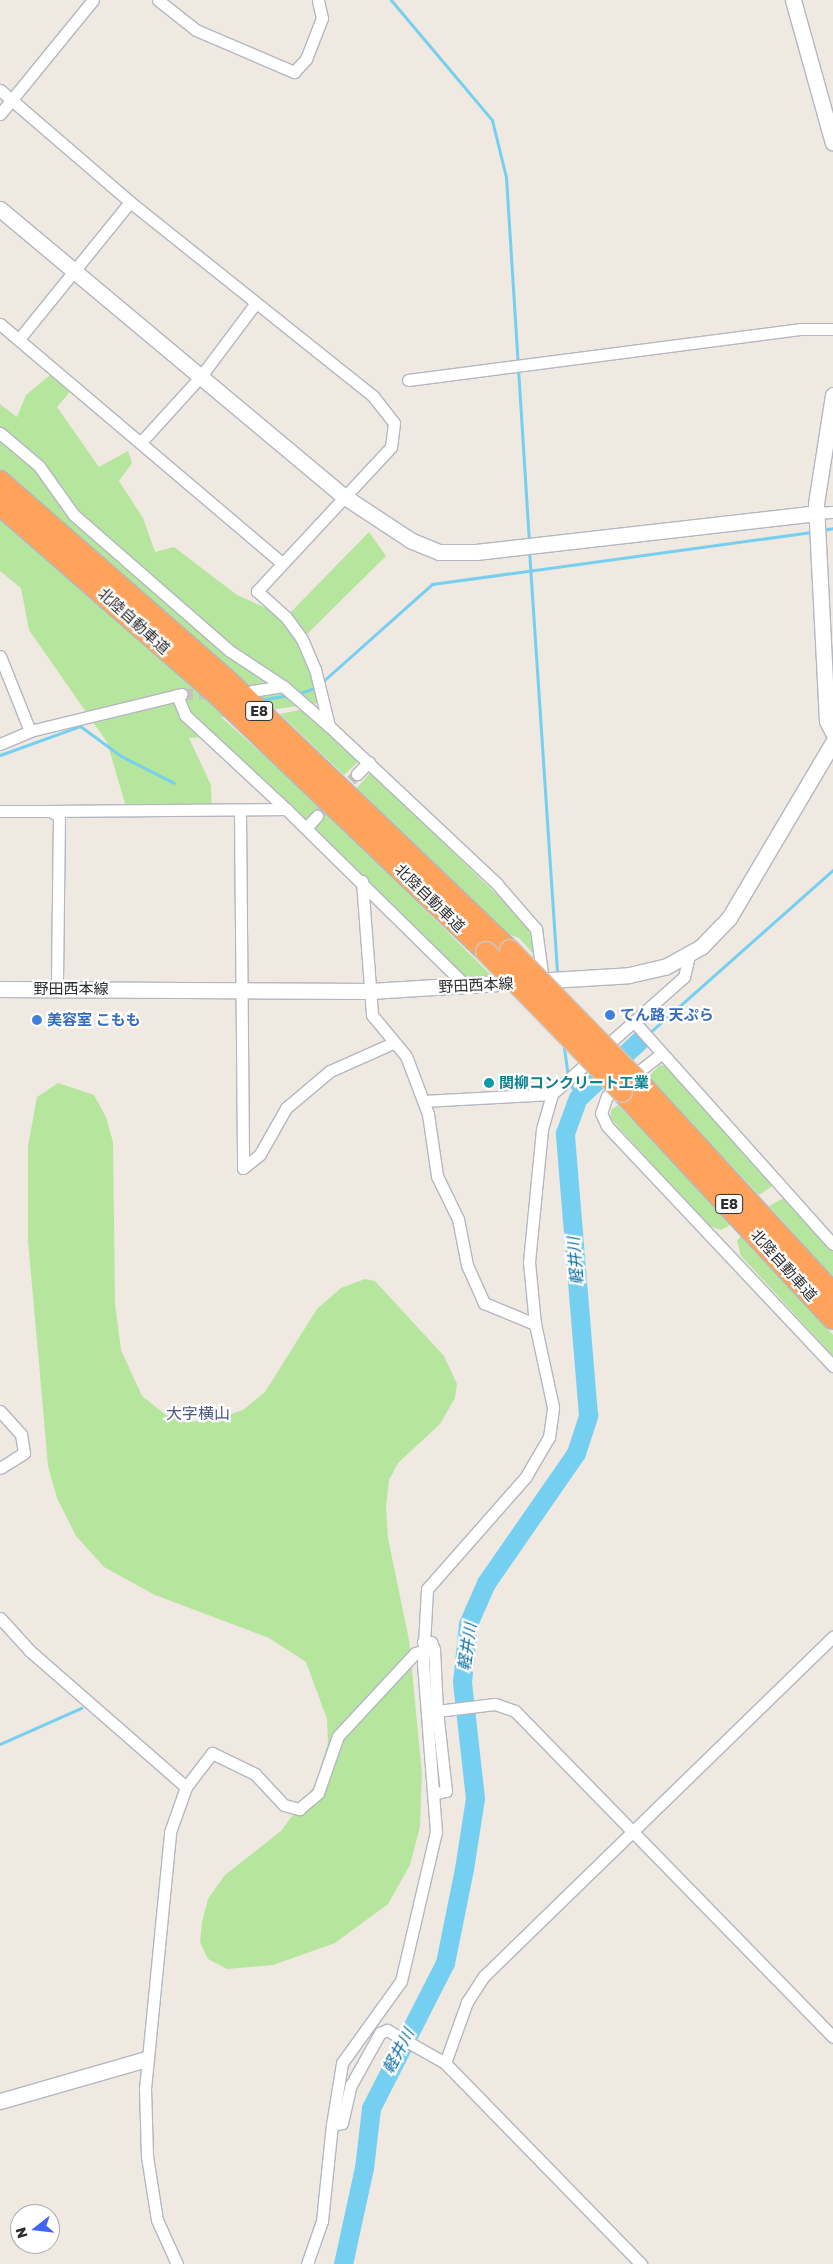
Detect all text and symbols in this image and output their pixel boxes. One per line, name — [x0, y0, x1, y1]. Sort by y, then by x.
street label: 北陸自動車道 — [95, 584, 173, 658]
road number: E8 — [244, 699, 274, 722]
street label: 北陸自動車道 — [391, 860, 469, 936]
street label: 野田西本線 — [438, 974, 514, 996]
street label: 野田西本線 — [34, 980, 108, 998]
place label: てん路 天ぷら — [620, 1006, 714, 1024]
marker: てん路 天ぷら — [604, 1009, 616, 1021]
place label: 美容室 こもも — [47, 1011, 141, 1029]
marker: 美容室 こもも — [31, 1014, 43, 1026]
place label: 関柳コンクリート工業 — [499, 1074, 649, 1092]
marker: 関柳コンクリート工業 — [483, 1077, 495, 1089]
road number: E8 — [714, 1192, 744, 1216]
street label: 北陸自動車道 — [747, 1226, 821, 1304]
water label: 軽井川 — [563, 1236, 587, 1286]
district label: 大字横山 — [166, 1403, 230, 1423]
water label: 軽井川 — [454, 1622, 480, 1672]
water label: 軽井川 — [378, 2025, 418, 2077]
north arrow — [10, 2204, 60, 2254]
text: N — [11, 2226, 31, 2240]

